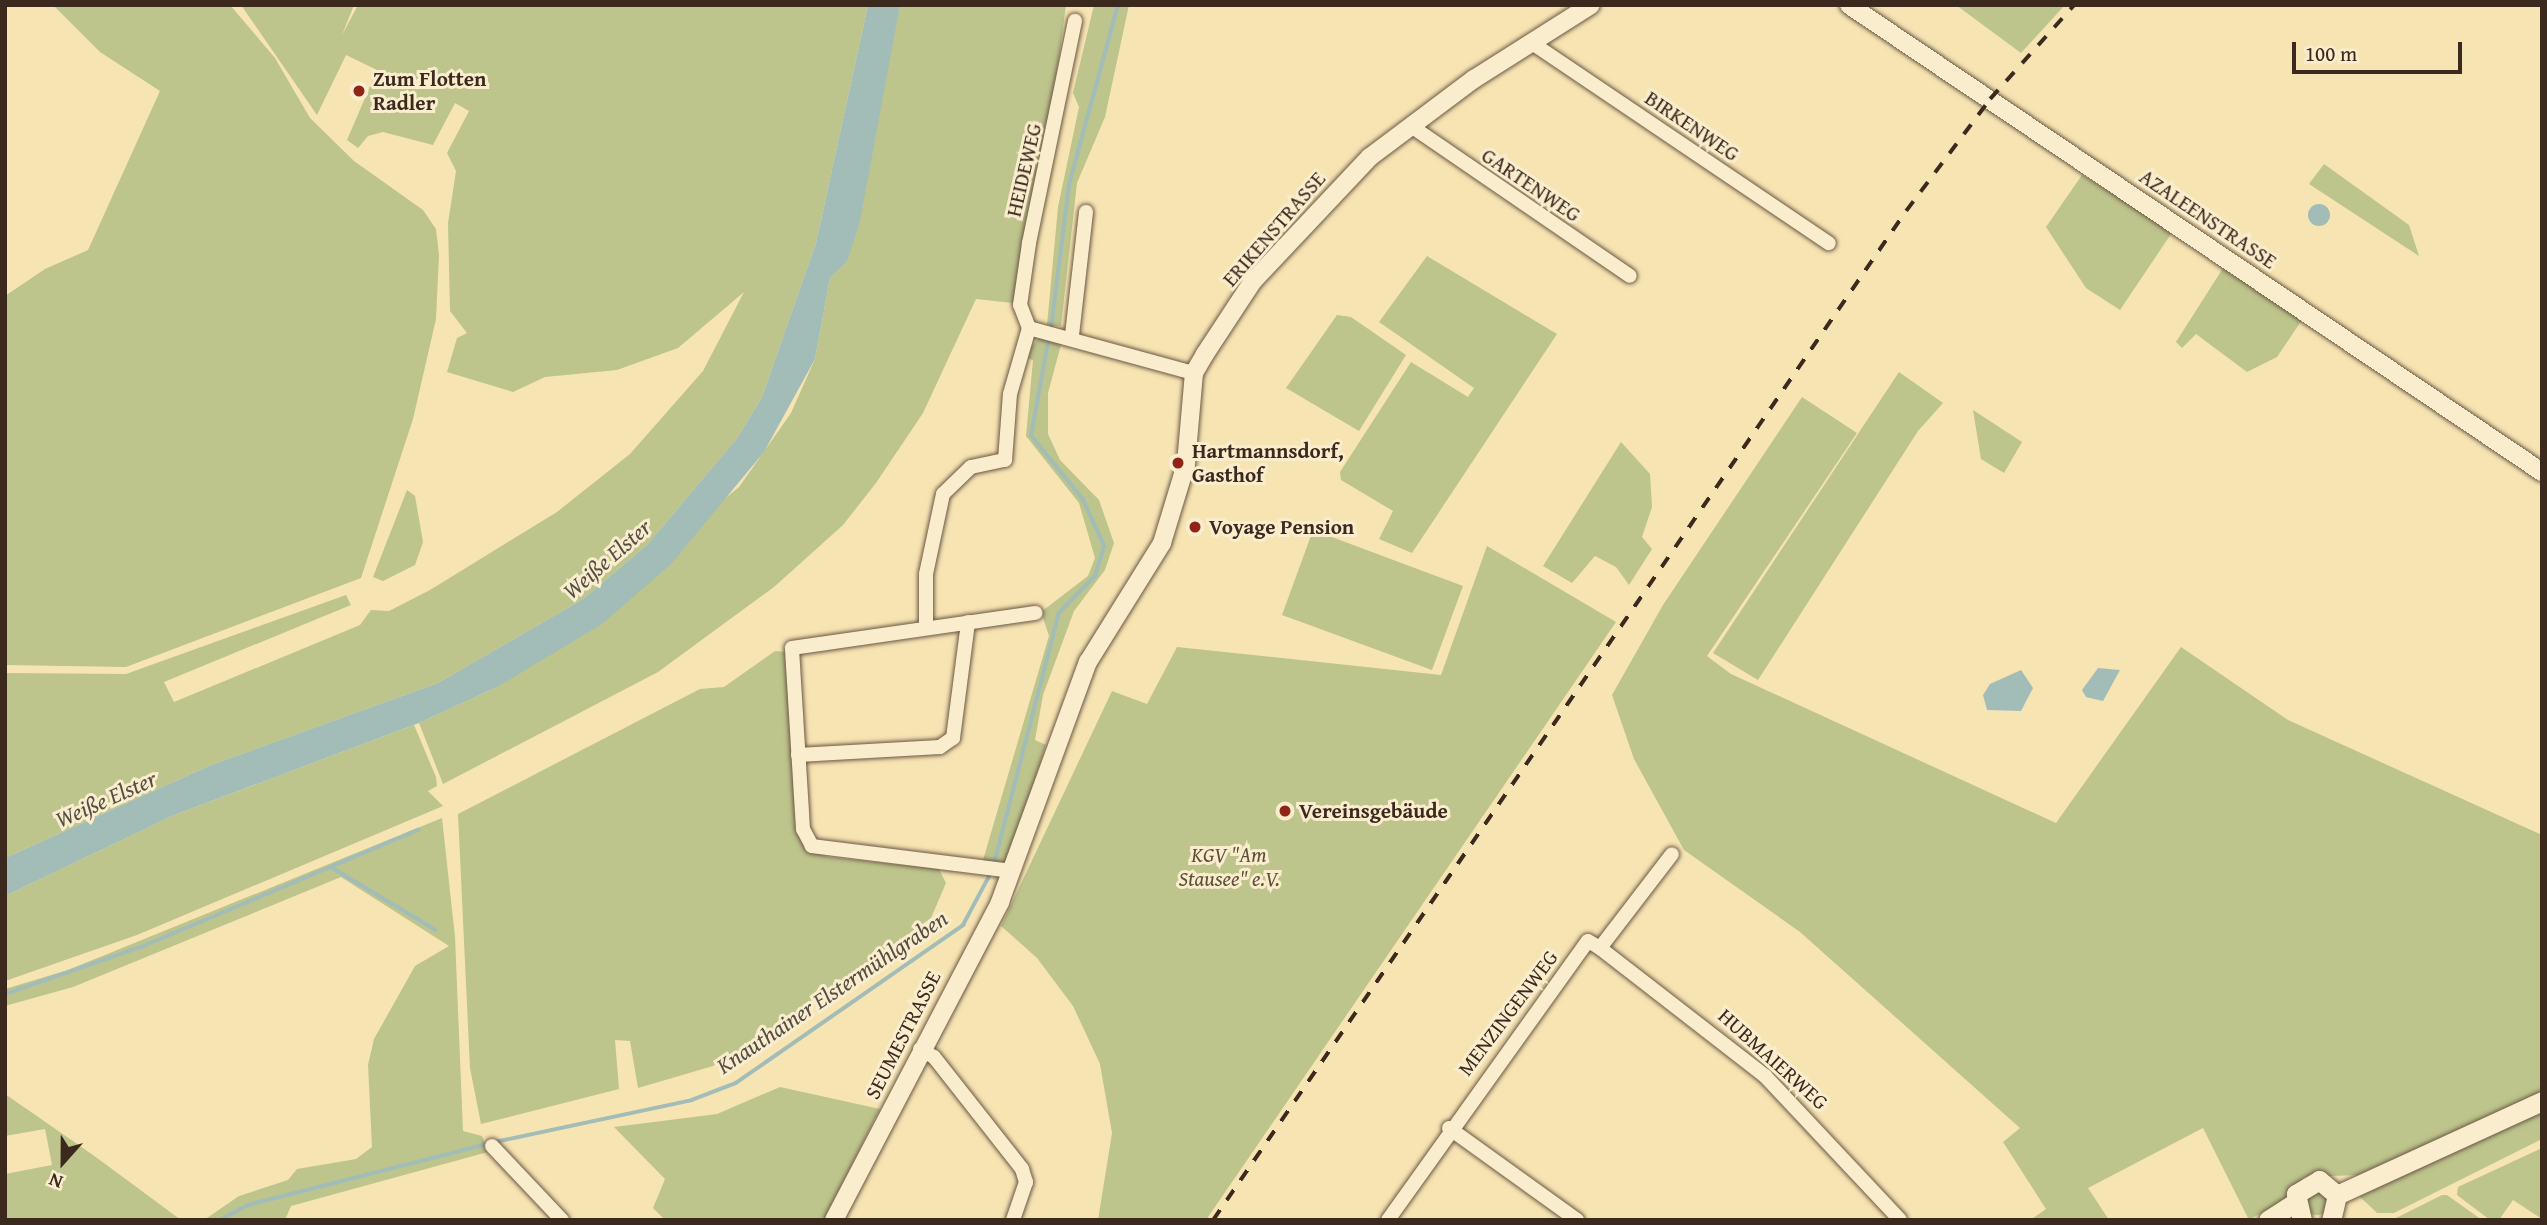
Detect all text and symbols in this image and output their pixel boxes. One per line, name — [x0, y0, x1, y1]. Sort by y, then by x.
scale bar — [2295, 28, 2465, 72]
text: 100 m — [2305, 38, 2357, 69]
place label: Zum Flotten Radler — [373, 66, 486, 116]
marker: Zum Flotten Radler — [351, 83, 367, 99]
street label: BIRKENWEG — [1640, 85, 1744, 167]
street label: HEIDEWEG — [1001, 121, 1047, 219]
street label: GARTENWEG — [1477, 143, 1585, 227]
street label: AZALEENSTRASSE — [2135, 164, 2281, 274]
street label: ERIKENSTRASSE — [1217, 166, 1331, 292]
place label: Hartmannsdorf, Gasthof — [1192, 438, 1344, 488]
marker: Hartmannsdorf, Gasthof — [1170, 455, 1186, 471]
water label: Weiße Elster — [557, 513, 657, 605]
place label: Voyage Pension — [1209, 514, 1354, 540]
marker: Voyage Pension — [1187, 519, 1203, 535]
water label: Weiße Elster — [51, 764, 161, 834]
place label: Vereinsgebäude — [1299, 798, 1448, 824]
marker: Vereinsgebäude — [1277, 803, 1293, 819]
park label: KGV "Am Stausee" e.V. — [1178, 842, 1280, 892]
water label: Knauthainer Elstermühlgraben — [711, 904, 953, 1080]
street label: MENZINGENWEG — [1453, 945, 1563, 1081]
street label: SEUMESTRASSE — [860, 967, 946, 1103]
street label: HUBMAIERWEG — [1713, 1003, 1833, 1115]
north arrow — [28, 1127, 98, 1197]
text: N — [45, 1166, 66, 1197]

